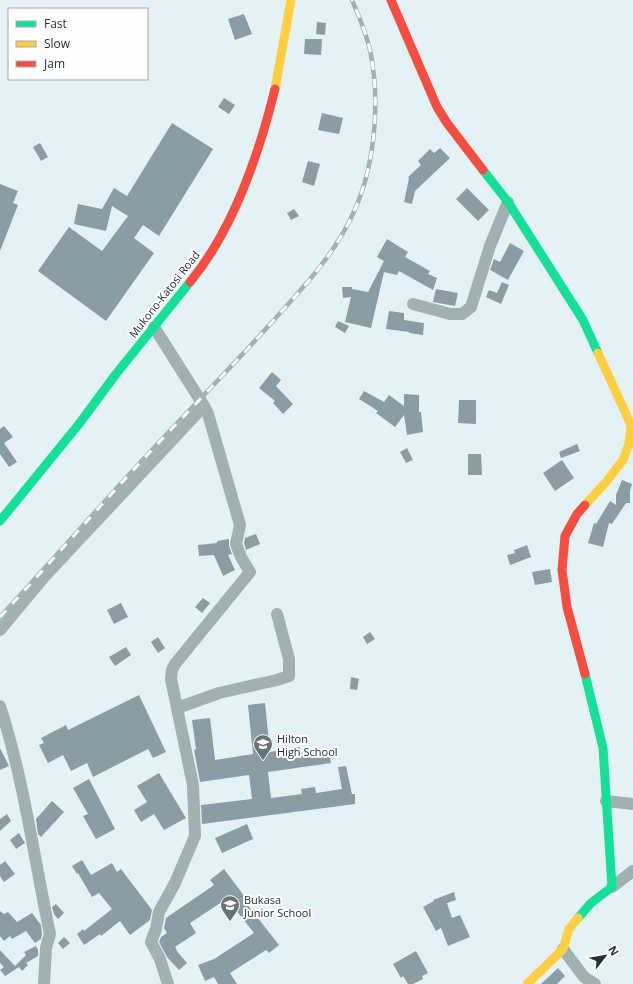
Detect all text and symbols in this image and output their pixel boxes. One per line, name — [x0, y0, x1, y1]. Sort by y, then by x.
legend — [8, 8, 148, 80]
text: Fast — [44, 15, 67, 32]
text: Slow — [44, 35, 71, 52]
text: Jam — [43, 55, 65, 72]
street label: Mukono-Katosi Road — [125, 247, 203, 341]
place label: Hilton High School — [277, 731, 338, 759]
school or university icon: Hilton High School — [252, 733, 274, 761]
place label: Bukasa Junior School — [243, 892, 311, 920]
school or university icon: Bukasa Junior School — [219, 894, 241, 922]
north arrow — [585, 936, 625, 976]
text: N — [605, 943, 623, 958]

